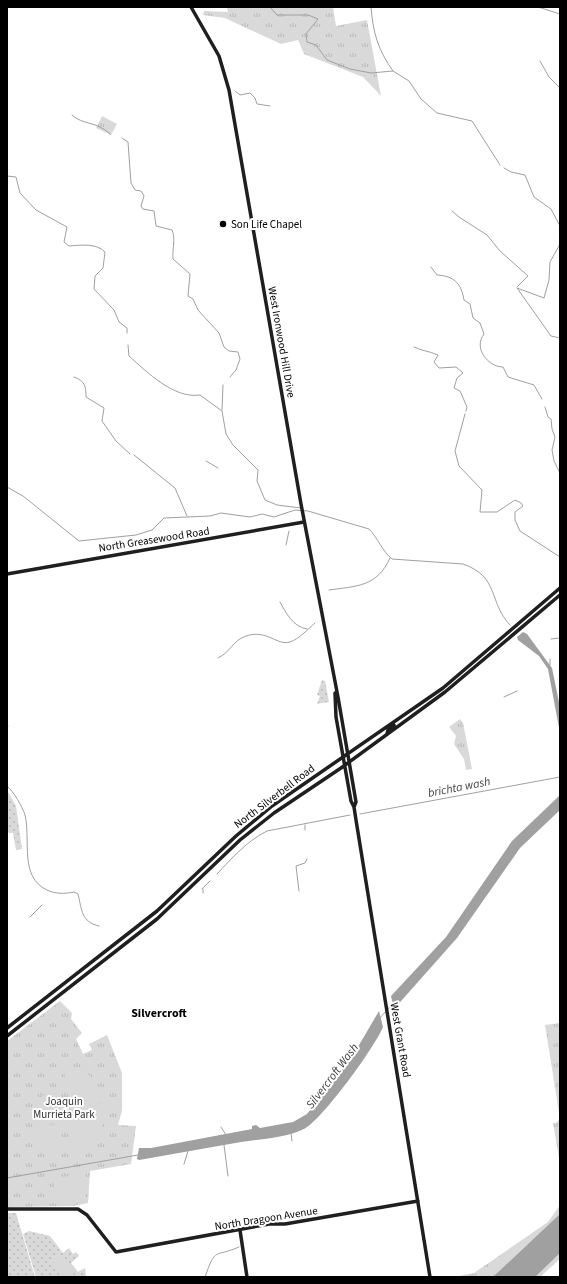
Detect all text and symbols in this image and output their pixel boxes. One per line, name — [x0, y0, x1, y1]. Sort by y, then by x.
place label: Son Life Chapel — [231, 217, 302, 232]
marker: Son Life Chapel — [218, 219, 228, 229]
street label: West Ironwood Hill Drive — [264, 285, 299, 399]
street label: North Greasewood Road — [98, 523, 211, 556]
street label: North Silverbell Road — [231, 761, 318, 832]
water label: brichta wash — [426, 773, 492, 802]
street label: West Grant Road — [387, 1001, 414, 1079]
district label: Silvercroft — [131, 1005, 188, 1022]
water label: Silvercroft Wash — [302, 1040, 363, 1113]
park label: Joaquin Murrieta Park — [33, 1094, 95, 1122]
street label: North Dragoon Avenue — [213, 1203, 319, 1234]

